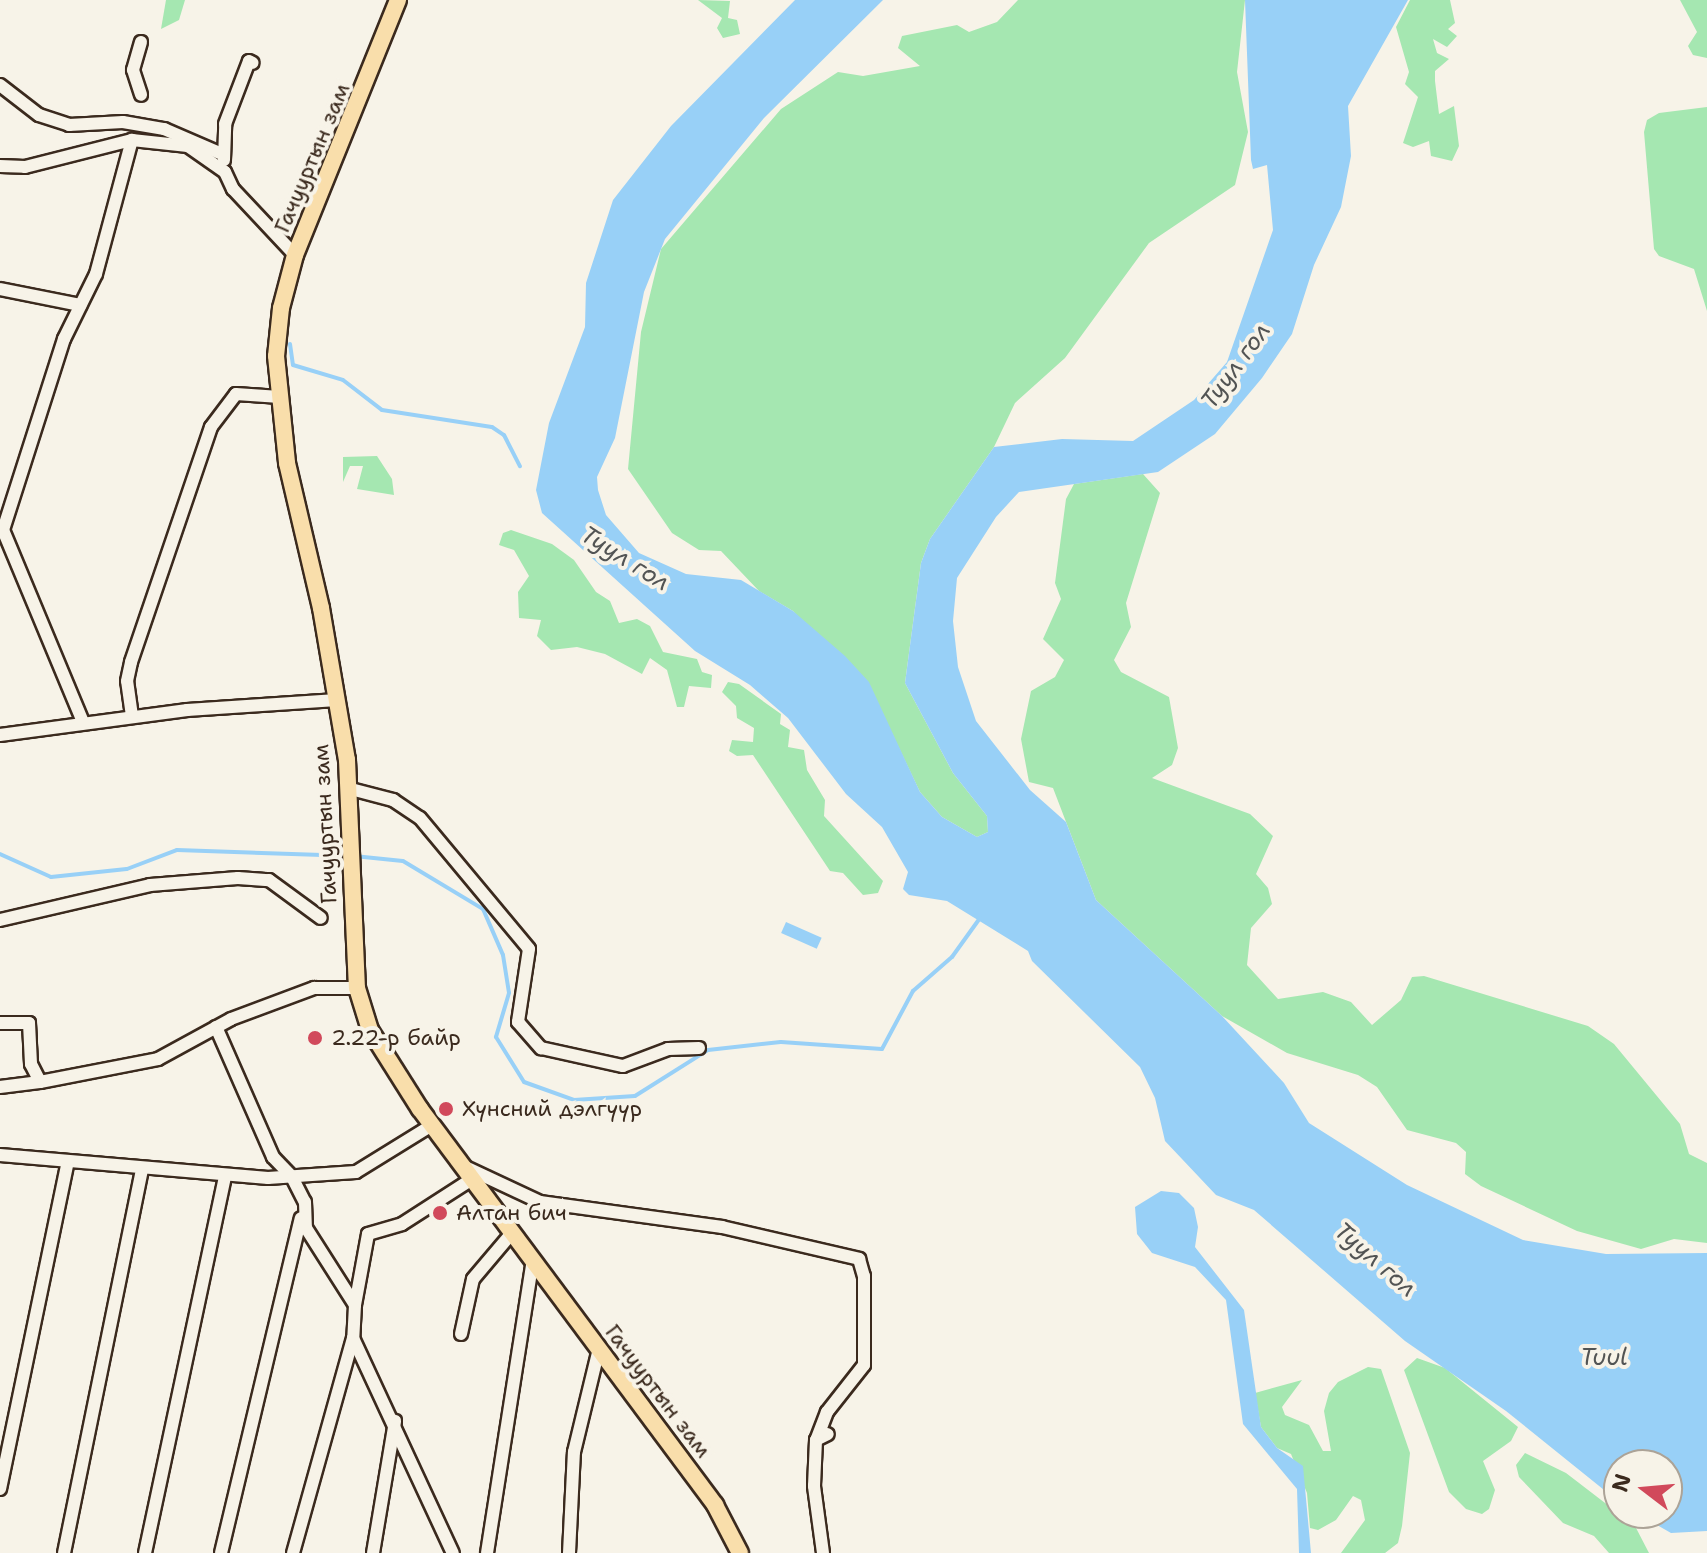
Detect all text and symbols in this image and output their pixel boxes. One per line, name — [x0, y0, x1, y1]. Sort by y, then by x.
street label: Гачууртын зам — [269, 79, 355, 237]
water label: Туул гол — [1195, 317, 1277, 415]
water label: Туул гол — [575, 520, 675, 598]
street label: Гачууртын зам — [308, 743, 342, 905]
place label: 2.22-р байр — [331, 1025, 461, 1051]
marker: 2.22-р байр — [306, 1029, 324, 1047]
place label: Хүнсний дэлгүүр — [462, 1096, 642, 1122]
marker: Хүнсний дэлгүүр — [437, 1100, 455, 1118]
place label: Алтан бич — [456, 1200, 567, 1226]
marker: Алтан бич — [431, 1204, 449, 1222]
water label: Туул гол — [1328, 1217, 1422, 1303]
street label: Гачууртын зам — [599, 1319, 717, 1463]
water label: Tuul — [1580, 1344, 1628, 1372]
north arrow — [1603, 1449, 1683, 1529]
text: N — [1605, 1470, 1638, 1495]

